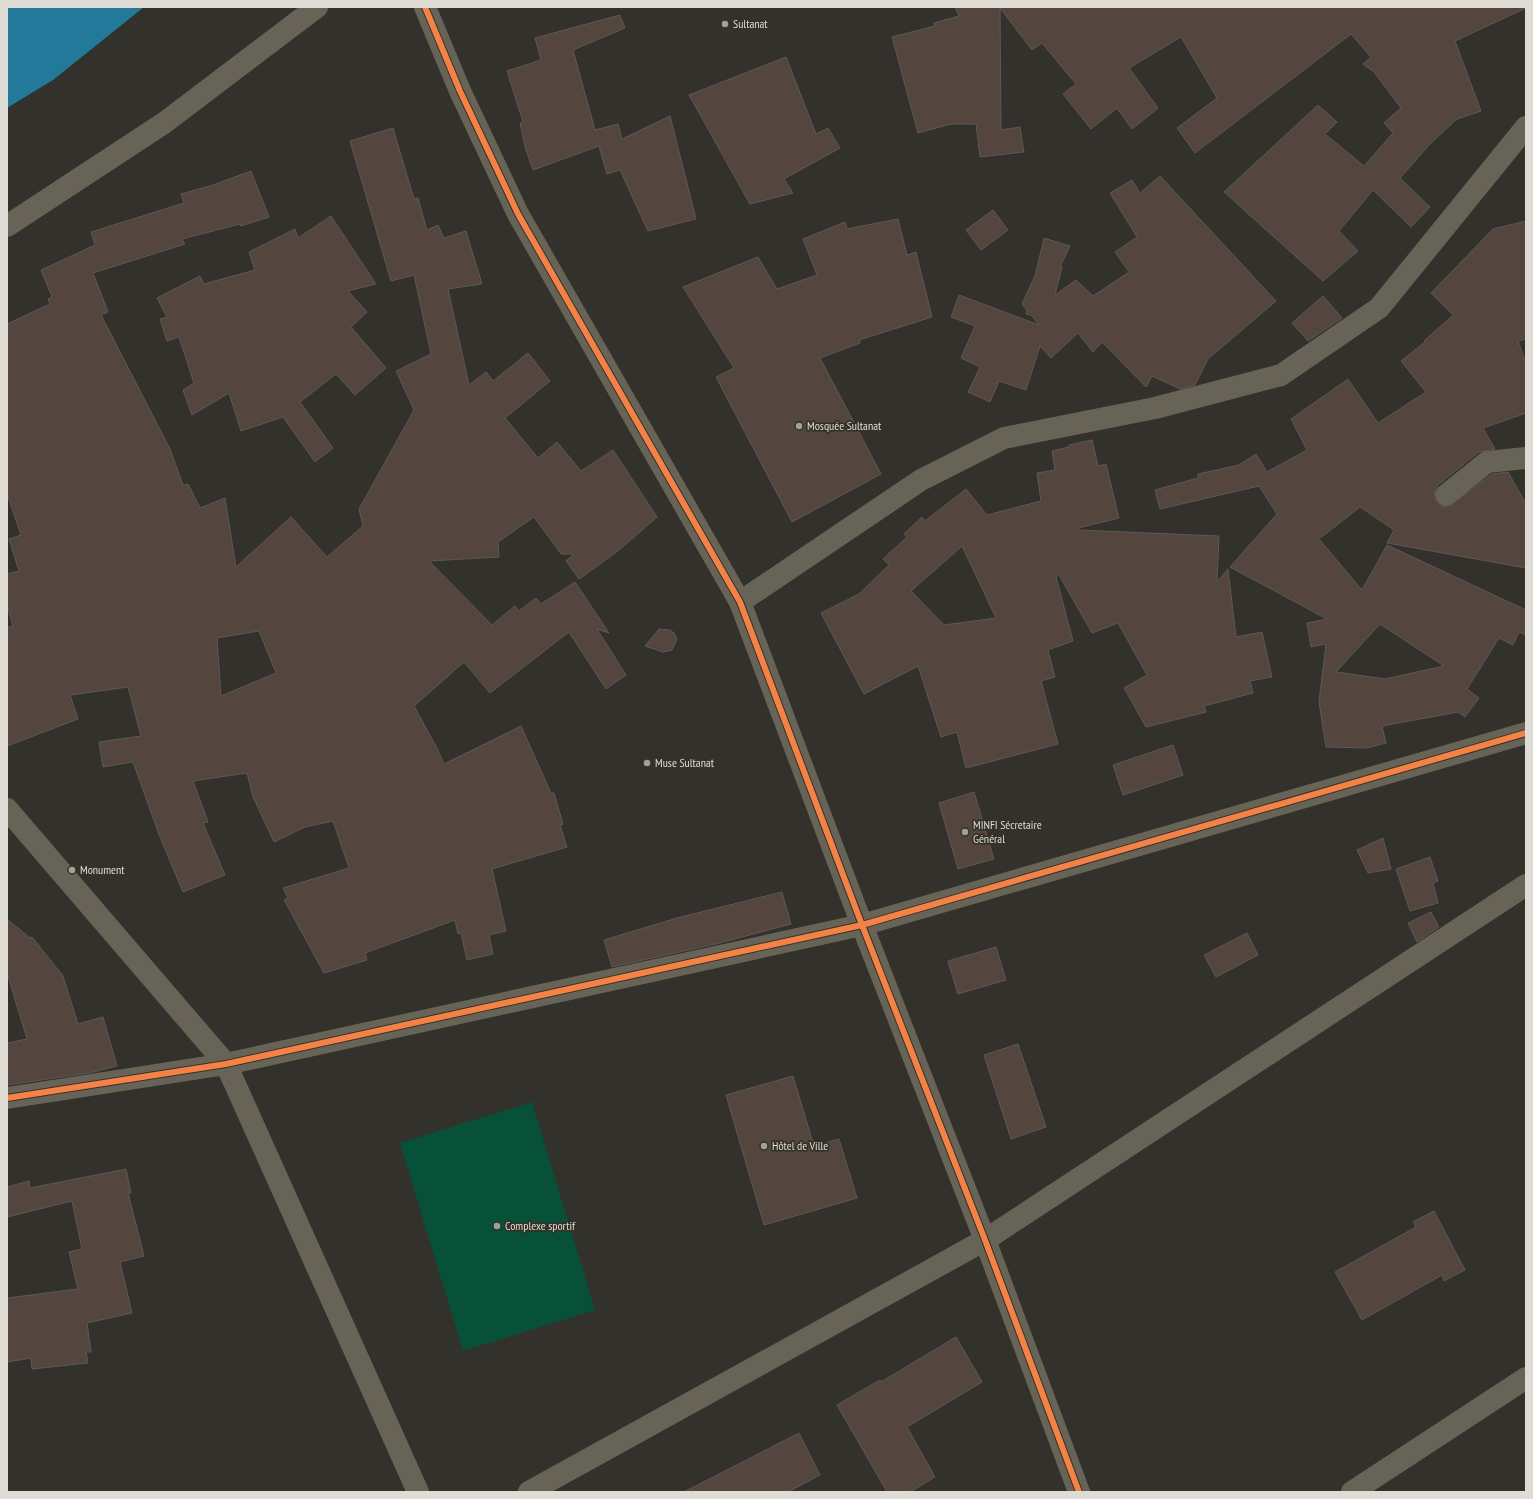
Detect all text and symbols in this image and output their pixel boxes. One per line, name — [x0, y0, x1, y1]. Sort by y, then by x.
place label: Sultanat — [733, 16, 768, 31]
marker: Sultanat — [720, 19, 730, 29]
place label: Mosquée Sultanat — [807, 418, 882, 433]
marker: Mosquée Sultanat — [794, 421, 804, 431]
place label: Muse Sultanat — [655, 755, 715, 770]
marker: Muse Sultanat — [642, 758, 652, 768]
place label: MINFI Sécretaire Général — [973, 817, 1042, 846]
marker: MINFI Sécretaire Général — [960, 827, 970, 837]
place label: Monument — [80, 862, 125, 877]
marker: Monument — [67, 865, 77, 875]
place label: Hôtel de Ville — [772, 1138, 828, 1153]
marker: Hôtel de Ville — [759, 1141, 769, 1151]
place label: Complexe sportif — [505, 1218, 576, 1233]
marker: Complexe sportif — [492, 1221, 502, 1231]

